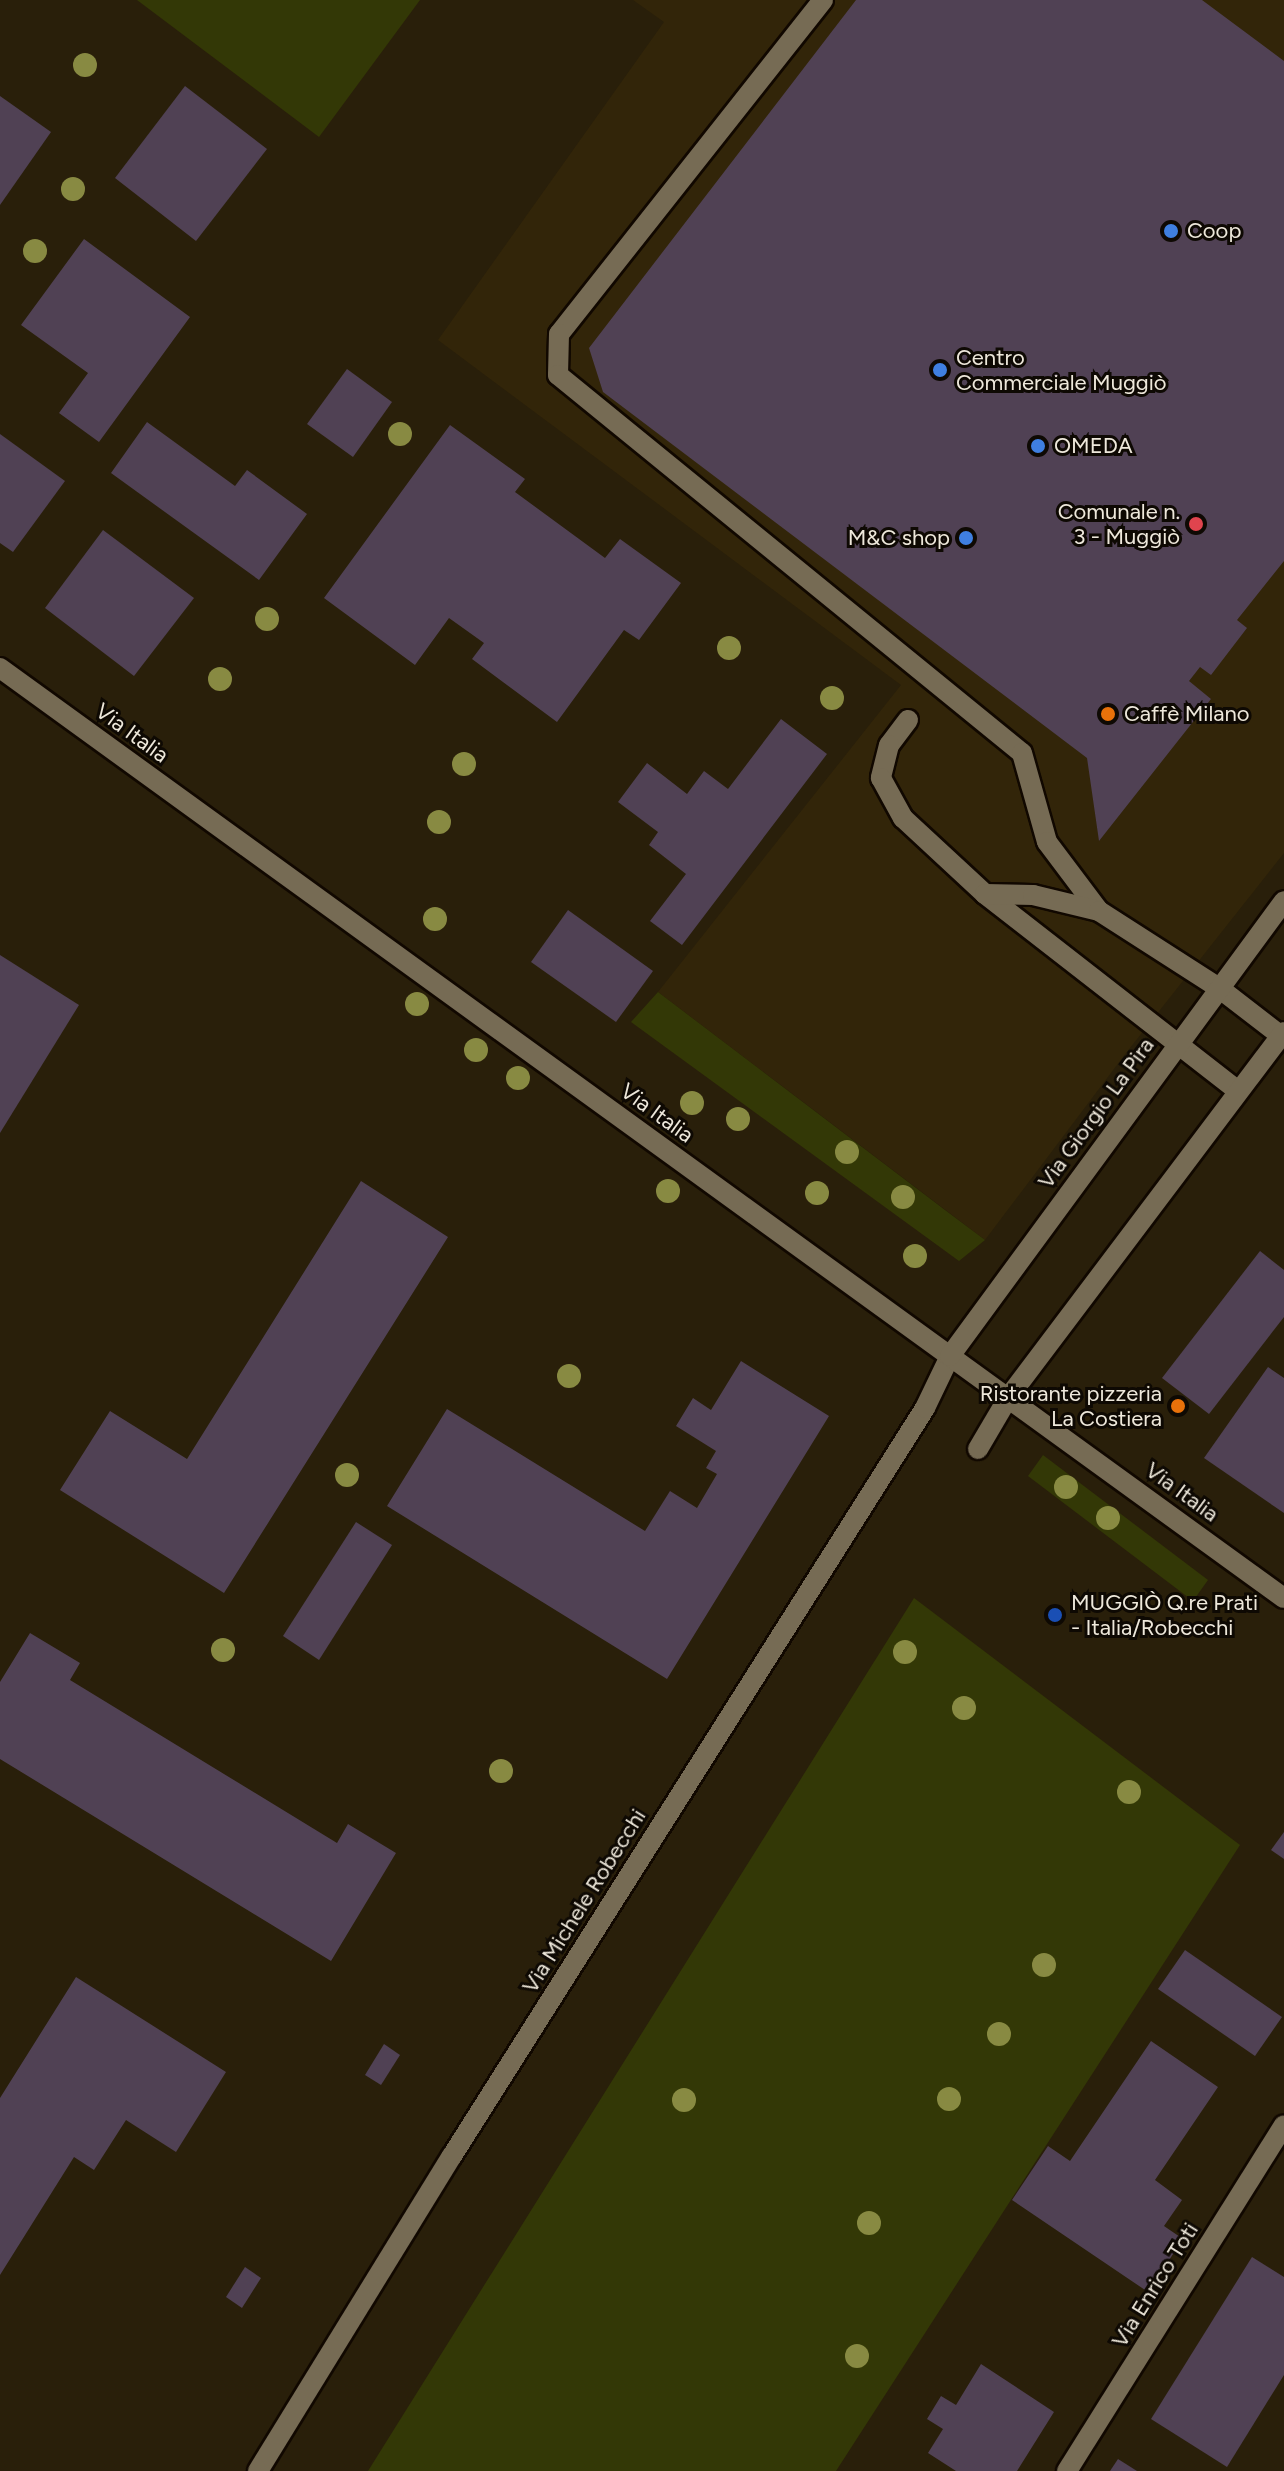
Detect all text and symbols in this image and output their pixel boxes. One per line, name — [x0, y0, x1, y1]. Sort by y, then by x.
place label: Coop — [1187, 218, 1241, 244]
marker: Coop — [1162, 222, 1180, 240]
place label: Centro Commerciale Muggiò — [956, 344, 1167, 396]
marker: Centro Commerciale Muggiò — [931, 361, 949, 379]
place label: OMEDA — [1054, 433, 1133, 459]
marker: OMEDA — [1029, 437, 1047, 455]
place label: Comunale n. 3 - Muggiò — [1058, 498, 1180, 550]
marker: Comunale n. 3 - Muggiò — [1187, 515, 1205, 533]
place label: M&C shop — [848, 525, 950, 551]
marker: M&C shop — [957, 529, 975, 547]
street label: Via Italia — [90, 698, 174, 768]
place label: Caffè Milano — [1124, 701, 1250, 727]
marker: Caffè Milano — [1099, 705, 1117, 723]
street label: Via Giorgio La Pira — [1032, 1032, 1160, 1194]
street label: Via Italia — [615, 1078, 699, 1148]
place label: Ristorante pizzeria La Costiera — [980, 1380, 1162, 1432]
marker: Ristorante pizzeria La Costiera — [1169, 1397, 1187, 1415]
street label: Via Italia — [1140, 1457, 1224, 1527]
place label: MUGGIÒ Q.re Prati - Italia/Robecchi — [1071, 1589, 1258, 1640]
marker: MUGGIÒ Q.re Prati - Italia/Robecchi — [1046, 1606, 1064, 1624]
street label: Via Michele Robecchi — [517, 1804, 651, 1998]
street label: Via Enrico Toti — [1106, 2218, 1204, 2352]

